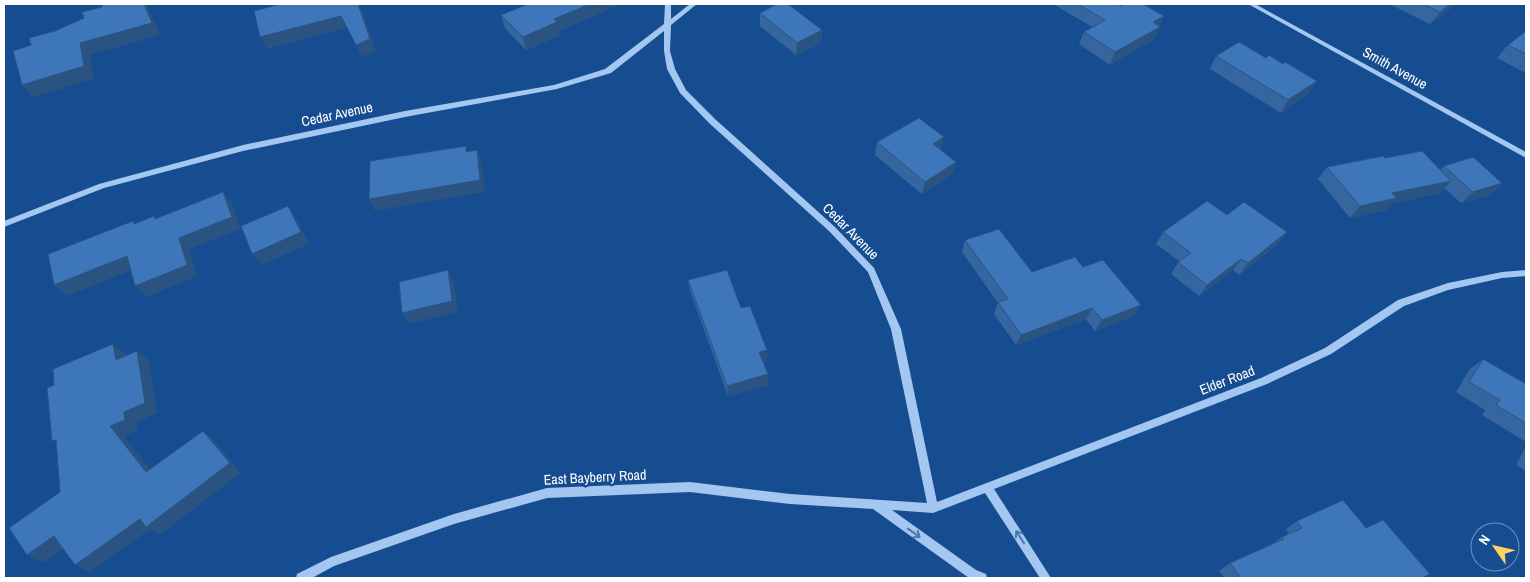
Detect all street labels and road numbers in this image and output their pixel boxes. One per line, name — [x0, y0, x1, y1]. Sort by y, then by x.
street label: Smith Avenue — [1359, 43, 1431, 93]
street label: Cedar Avenue — [300, 98, 374, 130]
street label: Cedar Avenue — [819, 199, 883, 263]
street label: Elder Road — [1197, 361, 1257, 399]
street label: East Bayberry Road — [543, 465, 647, 489]

